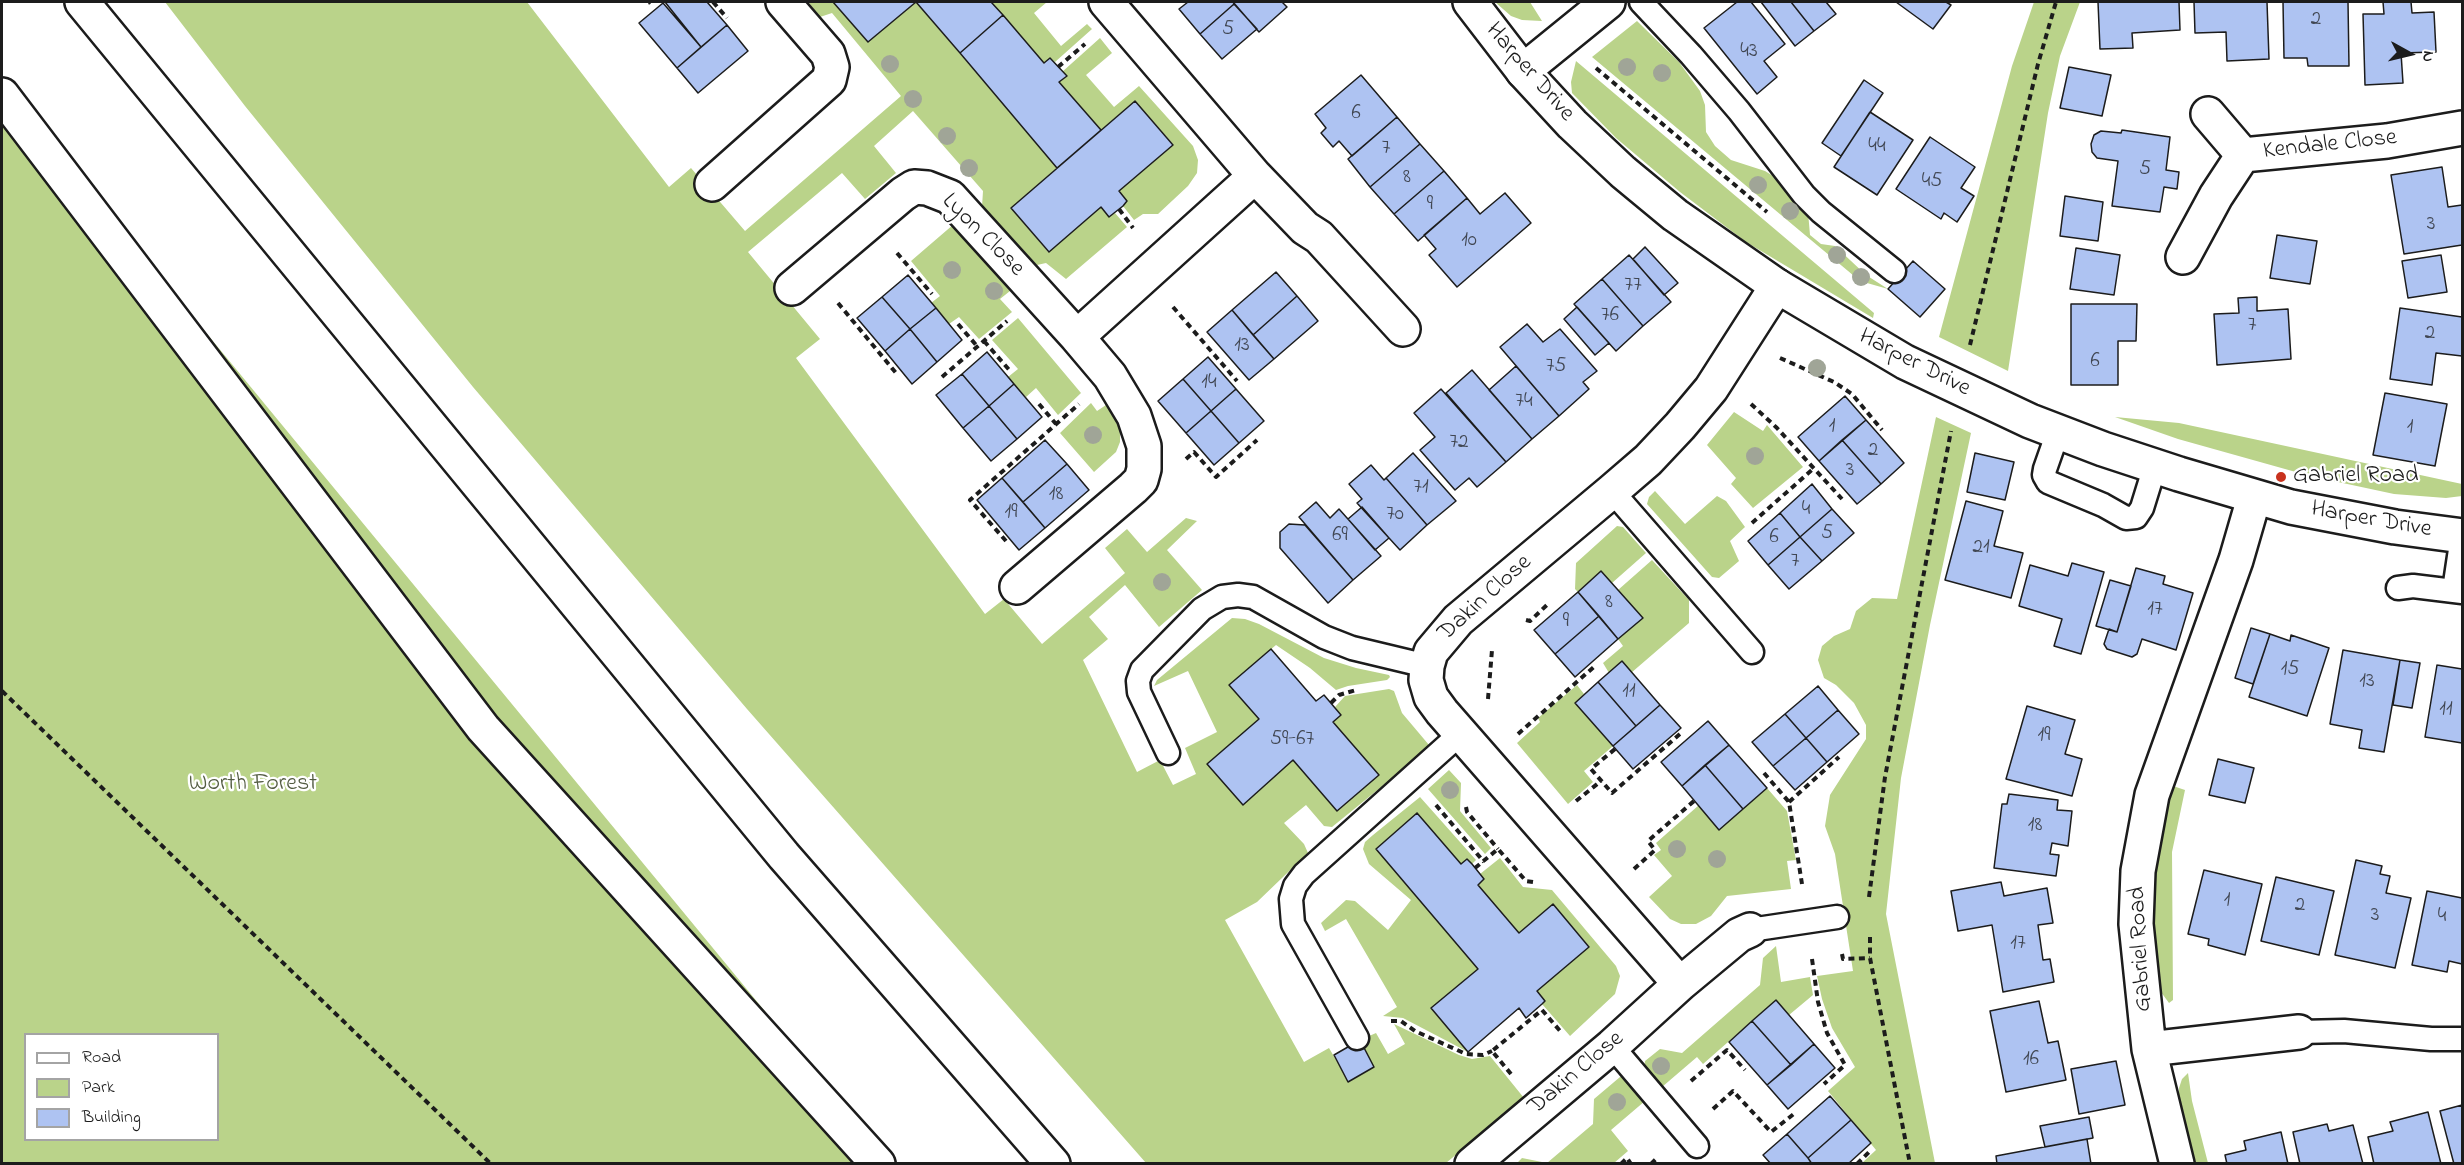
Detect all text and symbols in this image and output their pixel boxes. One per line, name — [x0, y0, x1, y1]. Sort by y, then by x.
house number: 2 — [2311, 8, 2321, 34]
house number: 5 — [1222, 18, 1234, 44]
street label: Harper Drive — [1478, 18, 1580, 128]
north arrow — [2380, 24, 2440, 84]
house number: 43 — [1740, 40, 1758, 66]
text: N — [2415, 49, 2440, 64]
house number: 6 — [1351, 102, 1361, 128]
street label: Kendale Close — [2262, 125, 2398, 167]
house number: 44 — [1868, 135, 1886, 161]
house number: 7 — [1382, 137, 1390, 163]
house number: 5 — [2139, 158, 2151, 184]
house number: 8 — [1403, 166, 1411, 192]
house number: 45 — [1922, 170, 1942, 196]
street label: Lyon Close — [934, 188, 1030, 284]
house number: 9 — [1427, 193, 1433, 219]
house number: 3 — [2427, 213, 2435, 239]
house number: 10 — [1461, 229, 1477, 255]
house number: 77 — [1624, 274, 1642, 300]
house number: 76 — [1601, 304, 1619, 330]
house number: 7 — [2248, 314, 2256, 340]
house number: 2 — [2425, 322, 2435, 348]
street label: Harper Drive — [1853, 324, 1975, 404]
house number: 13 — [1234, 334, 1250, 360]
house number: 6 — [2090, 350, 2100, 376]
house number: 75 — [1546, 355, 1566, 381]
house number: 14 — [1201, 371, 1217, 397]
house number: 74 — [1515, 390, 1533, 416]
house number: 1 — [1829, 415, 1835, 441]
house number: 1 — [2407, 416, 2413, 442]
house number: 72 — [1449, 431, 1469, 457]
house number: 2 — [1868, 439, 1878, 465]
house number: 3 — [1846, 459, 1854, 485]
place label: Gabriel Road — [2293, 463, 2418, 491]
marker: Gabriel Road — [2274, 470, 2288, 484]
house number: 71 — [1413, 476, 1429, 502]
house number: 18 — [1049, 483, 1063, 509]
street label: Harper Drive — [2309, 496, 2433, 546]
house number: 4 — [1802, 498, 1810, 524]
house number: 19 — [1005, 501, 1017, 527]
house number: 70 — [1386, 503, 1404, 529]
house number: 5 — [1821, 522, 1833, 548]
house number: 69 — [1332, 524, 1348, 550]
house number: 6 — [1769, 526, 1779, 552]
house number: 21 — [1972, 536, 1990, 562]
street label: Dakin Close — [1433, 550, 1539, 648]
house number: 7 — [1791, 550, 1799, 576]
house number: 8 — [1605, 591, 1613, 617]
house number: 17 — [2147, 598, 2163, 624]
house number: 9 — [1563, 610, 1569, 636]
house number: 15 — [2281, 658, 2299, 684]
house number: 13 — [2359, 670, 2375, 696]
house number: 11 — [1622, 680, 1636, 706]
house number: 11 — [2439, 698, 2453, 724]
house number: 19 — [2038, 724, 2050, 750]
house number: 59-67 — [1270, 728, 1314, 754]
park label: Worth Forest — [189, 771, 317, 799]
house number: 18 — [2028, 814, 2042, 840]
street label: Gabriel Road — [2124, 886, 2160, 1012]
house number: 1 — [2224, 889, 2230, 915]
house number: 2 — [2295, 894, 2305, 920]
house number: 3 — [2371, 904, 2379, 930]
house number: 4 — [2438, 905, 2446, 931]
house number: 17 — [2010, 932, 2026, 958]
street label: Dakin Close — [1523, 1026, 1631, 1122]
legend — [24, 1033, 219, 1141]
text: Road — [82, 1045, 121, 1071]
house number: 16 — [2023, 1048, 2039, 1074]
text: Park — [82, 1075, 115, 1101]
text: Building — [82, 1105, 141, 1131]

